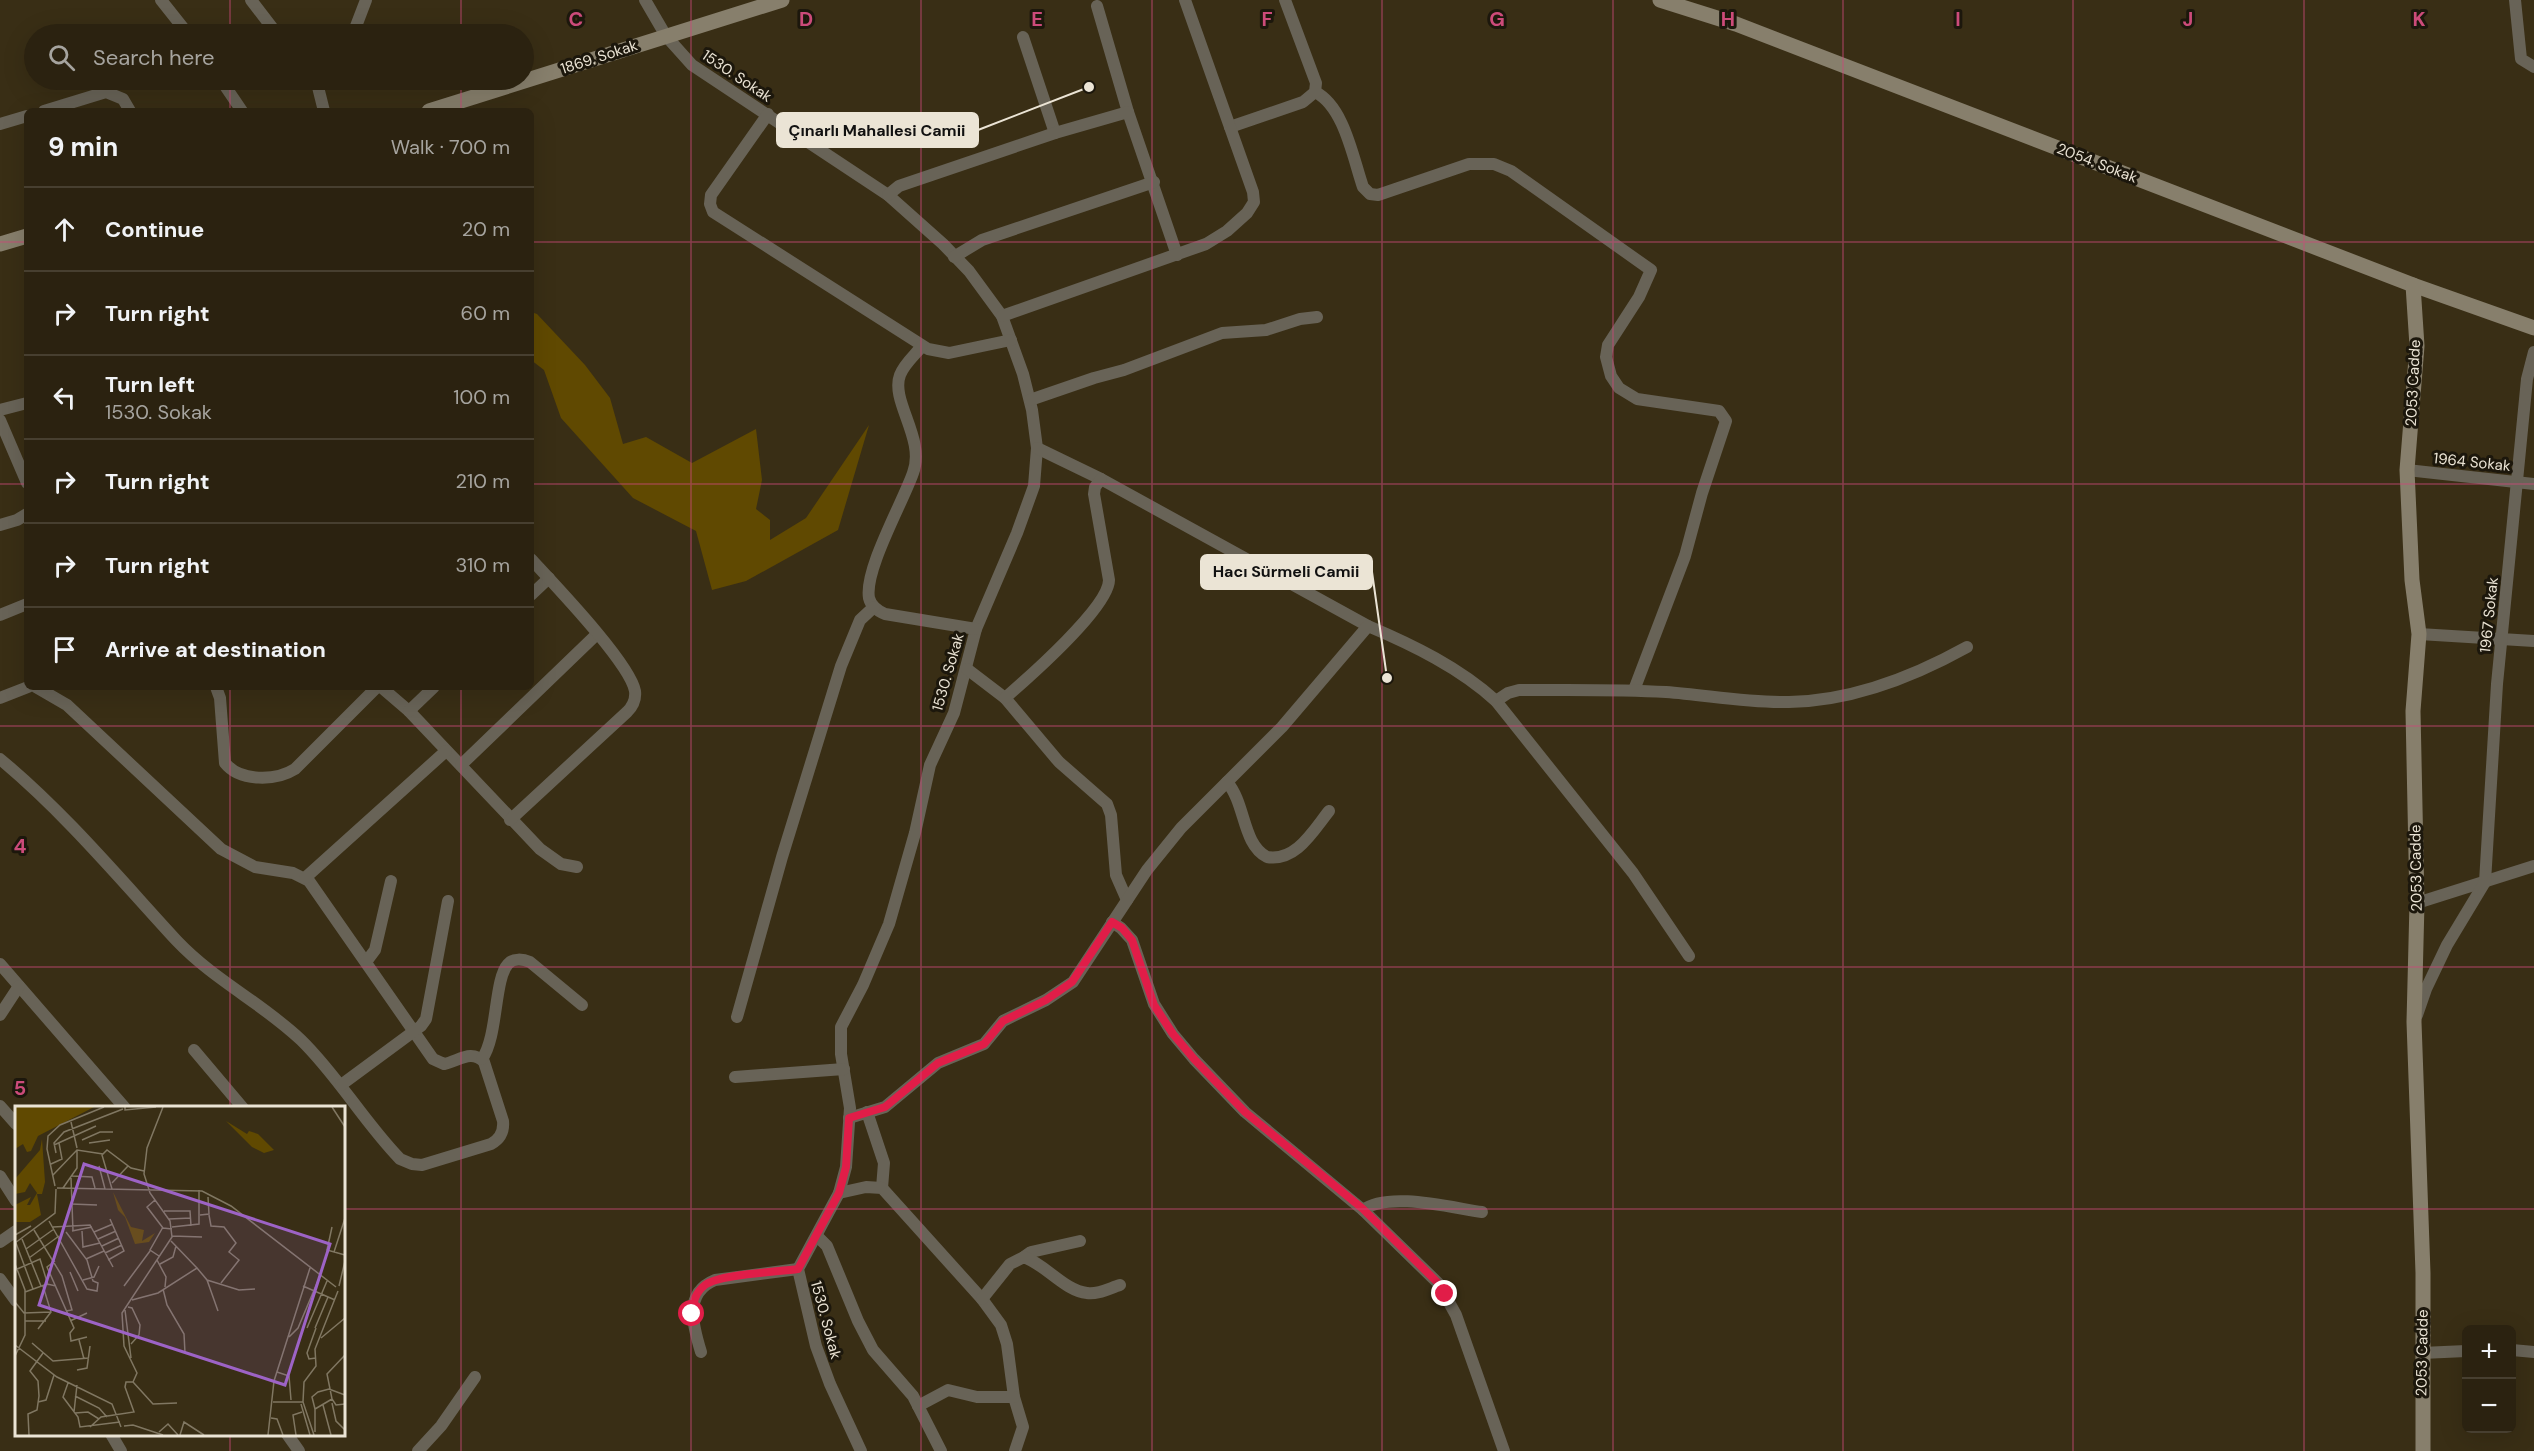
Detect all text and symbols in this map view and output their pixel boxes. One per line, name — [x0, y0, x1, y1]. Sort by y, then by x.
text: C — [569, 6, 583, 32]
text: D — [799, 6, 813, 32]
text: E — [1031, 6, 1043, 32]
text: F — [1261, 6, 1273, 32]
text: G — [1489, 6, 1505, 32]
text: H — [1721, 6, 1735, 32]
text: I — [1955, 6, 1961, 32]
text: J — [2183, 6, 2193, 32]
text: K — [2412, 6, 2426, 32]
search box — [24, 24, 534, 90]
street label: 1869. Sokak — [558, 35, 640, 79]
icon: search — [45, 41, 78, 74]
text: Search here — [93, 43, 214, 72]
street label: 1530. Sokak — [698, 45, 776, 107]
callout: Çınarlı Mahallesi Camii — [777, 113, 978, 147]
text: Çınarlı Mahallesi Camii — [789, 120, 965, 141]
text: 9 min — [48, 130, 118, 164]
text: Walk · 700 m — [391, 134, 510, 160]
street label: 2054. Sokak — [2054, 138, 2141, 188]
icon: ahead — [48, 213, 81, 246]
text: Continue — [105, 215, 204, 244]
text: 20 m — [462, 216, 510, 242]
icon: right — [48, 297, 81, 330]
text: Turn right — [105, 299, 210, 328]
text: 60 m — [461, 300, 510, 326]
street label: 2053 Cadde — [2401, 339, 2425, 427]
text: Turn left — [105, 370, 195, 399]
icon: left — [48, 381, 81, 414]
text: 100 m — [453, 384, 510, 410]
text: 1530. Sokak — [105, 399, 212, 425]
street label: 1964 Sokak — [2432, 448, 2512, 476]
icon: right — [48, 465, 81, 498]
text: Turn right — [105, 467, 210, 496]
text: 210 m — [455, 468, 510, 494]
icon: right — [48, 549, 81, 582]
text: Turn right — [105, 551, 210, 580]
text: 310 m — [455, 552, 510, 578]
callout: Hacı Sürmeli Camii — [1201, 555, 1372, 589]
text: Hacı Sürmeli Camii — [1213, 561, 1359, 582]
street label: 1967 Sokak — [2475, 576, 2503, 654]
street label: 1530. Sokak — [927, 630, 969, 713]
icon: arrive — [48, 633, 81, 666]
text: Arrive at destination — [105, 635, 326, 664]
street label: 2053 Cadde — [2405, 824, 2427, 912]
text: 4 — [14, 833, 27, 859]
text: 5 — [14, 1075, 26, 1101]
inset map — [15, 1106, 345, 1436]
street label: 1530. Sokak — [806, 1279, 846, 1362]
route end — [1431, 1280, 1457, 1306]
route start — [678, 1300, 704, 1326]
street label: 2053 Cadde — [2411, 1309, 2433, 1397]
map controls — [2462, 1325, 2516, 1433]
button: + — [2462, 1325, 2516, 1379]
button: − — [2462, 1379, 2516, 1433]

